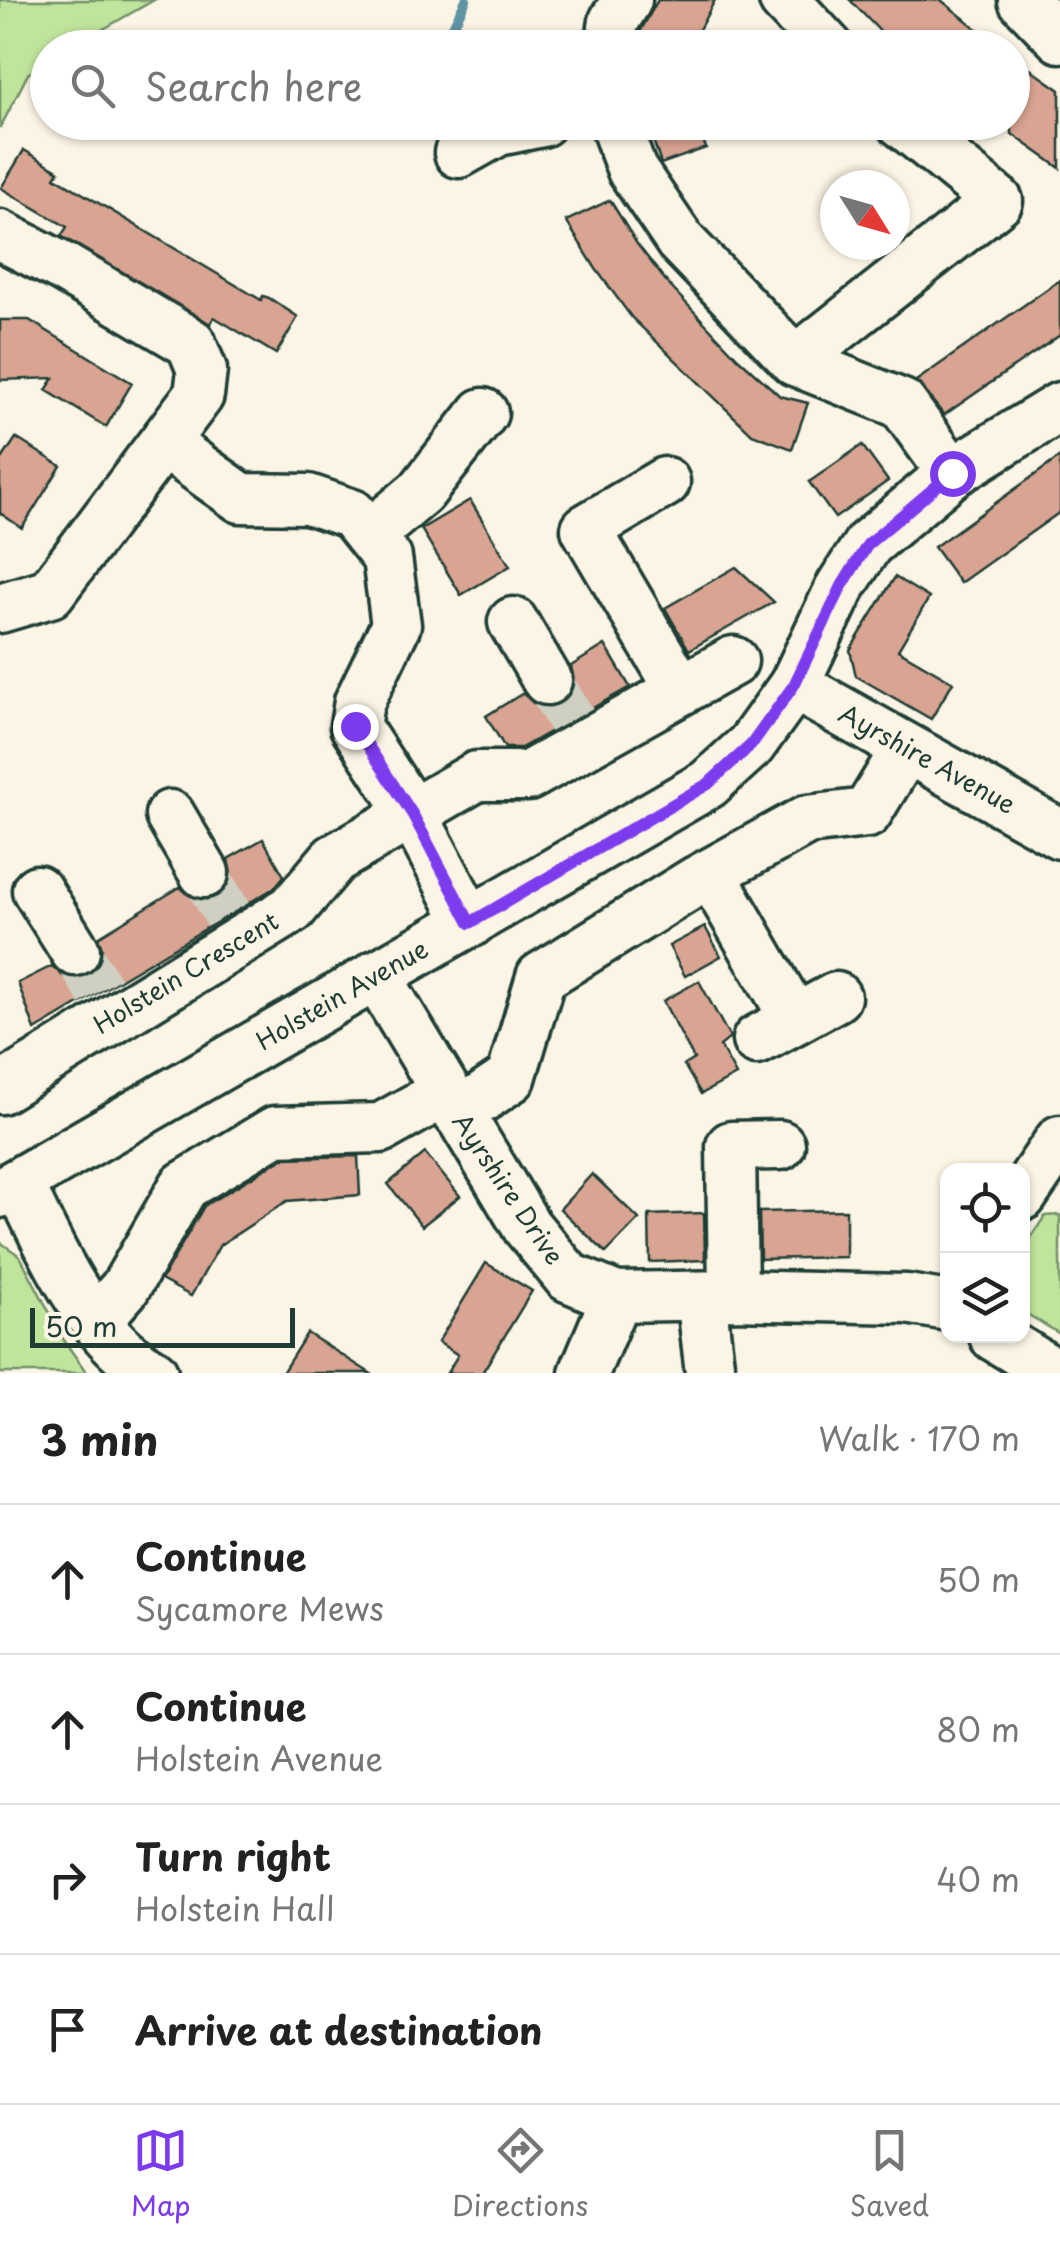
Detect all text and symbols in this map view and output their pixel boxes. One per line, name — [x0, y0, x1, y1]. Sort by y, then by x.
search box — [30, 30, 1030, 140]
text: Search here — [145, 57, 362, 114]
icon: search — [65, 58, 120, 113]
north arrow — [820, 170, 910, 260]
route start — [930, 451, 976, 497]
street label: Ayrshire Avenue — [832, 694, 1023, 822]
route end — [333, 704, 379, 750]
street label: Holstein Crescent — [86, 902, 285, 1043]
street label: Holstein Avenue — [248, 929, 435, 1059]
street label: Ayrshire Drive — [444, 1105, 574, 1272]
map controls — [940, 1163, 1030, 1343]
button: locate — [940, 1163, 1030, 1253]
button: layers — [940, 1253, 1030, 1343]
scale bar — [30, 1303, 295, 1348]
text: 50 m — [45, 1304, 118, 1347]
text: 3 min — [40, 1407, 158, 1470]
text: Walk · 170 m — [818, 1414, 1020, 1462]
text: Continue — [135, 1527, 306, 1584]
icon: ahead — [40, 1552, 95, 1607]
text: 50 m — [937, 1555, 1020, 1603]
text: Sycamore Mews — [135, 1584, 384, 1632]
text: Continue — [135, 1677, 306, 1734]
icon: ahead — [40, 1702, 95, 1757]
text: 80 m — [936, 1705, 1020, 1753]
text: Holstein Avenue — [135, 1734, 383, 1782]
text: Turn right — [135, 1827, 331, 1884]
icon: right — [40, 1852, 95, 1907]
text: 40 m — [936, 1855, 1020, 1903]
text: Holstein Hall — [135, 1884, 334, 1932]
text: Arrive at destination — [135, 2001, 543, 2058]
icon: arrive — [40, 2002, 95, 2057]
tab: Map — [131, 2123, 191, 2226]
tab: Directions — [452, 2123, 588, 2226]
tab: Saved — [850, 2123, 929, 2226]

